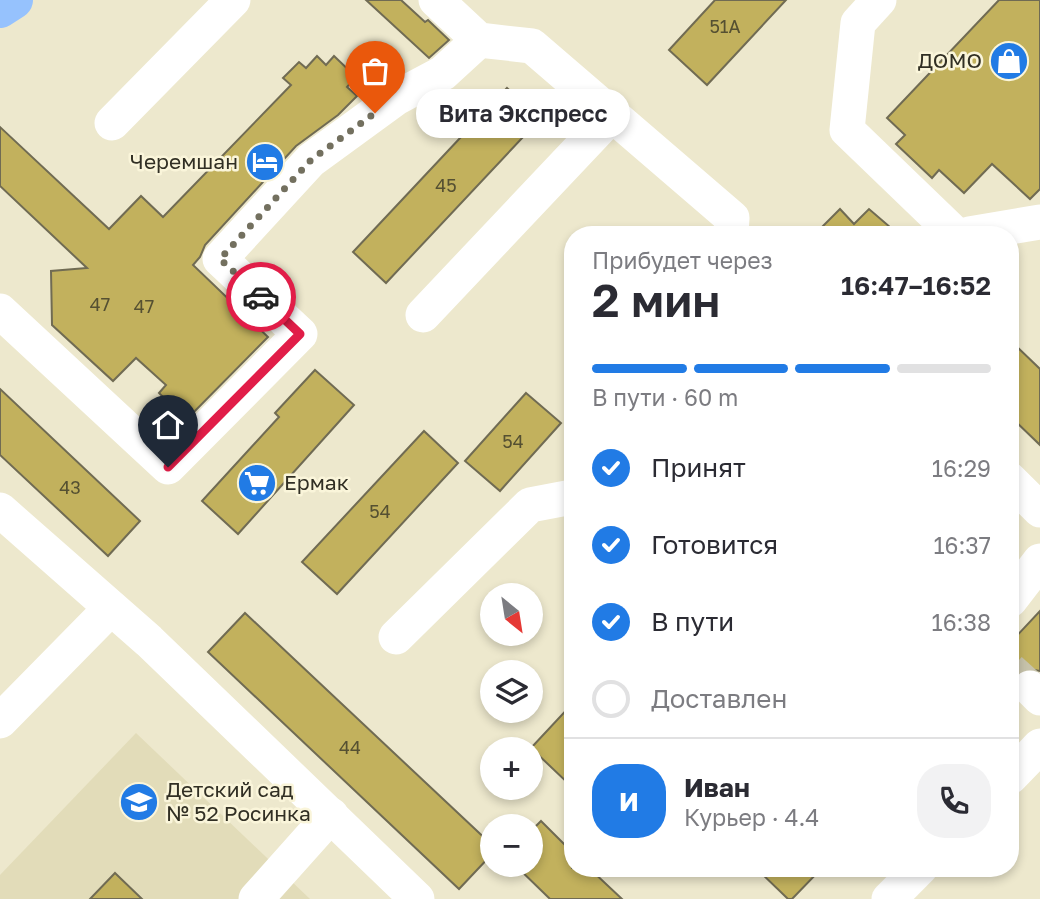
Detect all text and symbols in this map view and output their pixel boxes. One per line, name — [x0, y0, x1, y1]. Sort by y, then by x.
house number: 51А — [709, 15, 741, 37]
shop icon: ДОМО — [988, 40, 1030, 82]
pin — [345, 41, 405, 113]
place label: ДОМО — [918, 47, 982, 73]
icon: bag — [356, 52, 394, 90]
callout: Вита Экспресс — [417, 88, 630, 138]
text: Вита Экспресс — [439, 99, 607, 127]
hotel icon: Черемшан — [244, 141, 286, 183]
place label: Черемшан — [130, 148, 238, 174]
house number: 45 — [435, 174, 457, 196]
text: Прибудет через — [592, 246, 773, 274]
courier — [226, 262, 296, 332]
text: 16:47–16:52 — [841, 270, 991, 301]
text: 2 мин — [592, 272, 720, 327]
icon: car — [242, 278, 280, 316]
house number: 47 — [90, 293, 110, 315]
house number: 47 — [134, 295, 154, 317]
text: В пути · 60 m — [592, 383, 738, 411]
pin — [138, 395, 198, 467]
icon: home — [149, 406, 187, 444]
house number: 54 — [502, 430, 524, 452]
icon: check — [592, 449, 630, 487]
text: Принят — [651, 452, 746, 483]
text: 16:29 — [932, 454, 991, 482]
supermarket icon: Ермак — [236, 462, 278, 504]
place label: Ермак — [284, 469, 349, 495]
house number: 43 — [59, 476, 81, 498]
house number: 54 — [369, 500, 391, 522]
icon: check — [592, 526, 630, 564]
text: Готовится — [651, 529, 778, 560]
text: 16:37 — [933, 531, 991, 559]
north arrow — [480, 583, 542, 646]
map controls — [480, 583, 543, 877]
icon: check — [592, 603, 630, 641]
text: В пути — [651, 606, 734, 637]
text: 16:38 — [932, 608, 991, 636]
button: layers — [480, 660, 543, 723]
text: Доставлен — [651, 683, 787, 714]
house number: 44 — [339, 736, 361, 758]
button: + — [480, 737, 543, 800]
button: phone — [917, 764, 991, 838]
text: Иван — [684, 772, 750, 803]
place label: Детский сад № 52 Росинка — [166, 776, 311, 826]
school or university icon: Детский сад № 52 Росинка — [118, 781, 160, 823]
text: И — [619, 786, 639, 817]
text: Курьер · 4.4 — [684, 803, 819, 831]
button: − — [480, 814, 543, 877]

